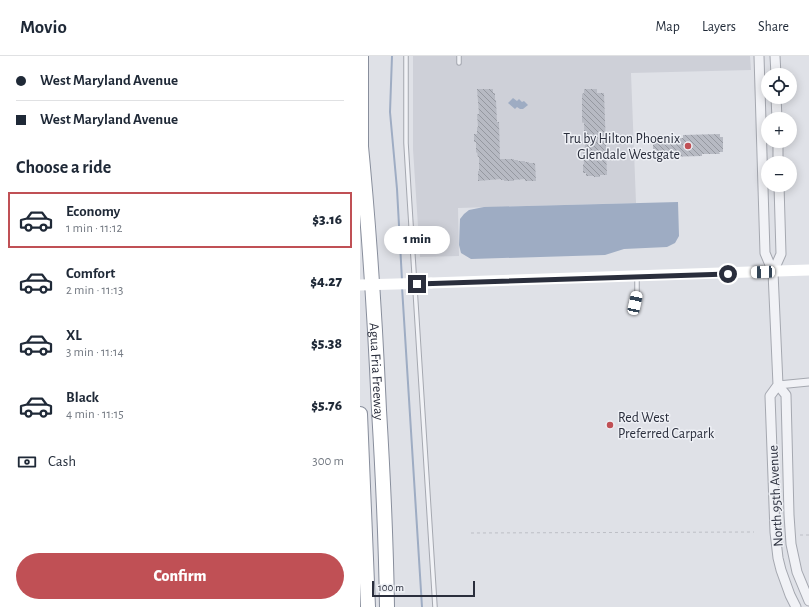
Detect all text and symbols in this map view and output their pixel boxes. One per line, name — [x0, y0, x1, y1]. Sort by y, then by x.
text: Movio — [20, 18, 67, 37]
text: Map — [655, 20, 680, 34]
text: Layers — [702, 20, 736, 34]
text: Share — [758, 20, 789, 34]
map controls — [761, 68, 797, 192]
button: locate — [761, 68, 797, 104]
text: West Maryland Avenue — [40, 73, 178, 88]
text: West Maryland Avenue — [40, 112, 178, 127]
button: + — [761, 112, 797, 148]
place label: Tru by Hilton Phoenix Glendale Westgate — [563, 132, 680, 162]
marker: Tru by Hilton Phoenix Glendale Westgate — [683, 141, 693, 151]
button: − — [761, 156, 797, 192]
text: Choose a ride — [16, 159, 111, 177]
icon: car — [18, 202, 54, 238]
text: Economy — [66, 204, 120, 219]
text: $3.16 — [312, 212, 342, 227]
text: 1 min · 11:12 — [66, 222, 122, 235]
callout: 1 min — [384, 226, 450, 254]
text: 1 min — [403, 233, 431, 246]
icon: car — [18, 264, 54, 300]
route start — [719, 265, 737, 283]
text: Comfort — [66, 266, 115, 281]
car — [751, 266, 775, 278]
text: $4.27 — [310, 274, 342, 289]
route end — [408, 275, 426, 293]
text: 2 min · 11:13 — [66, 284, 123, 297]
car — [627, 290, 643, 316]
street label: Agua Fria Freeway — [367, 322, 386, 421]
icon: car — [18, 326, 54, 362]
text: XL — [66, 328, 82, 343]
text: $5.38 — [311, 336, 342, 351]
text: 3 min · 11:14 — [66, 346, 124, 359]
icon: car — [18, 388, 54, 424]
text: Black — [66, 390, 99, 405]
text: $5.76 — [311, 398, 342, 413]
text: 4 min · 11:15 — [66, 408, 124, 421]
place label: Red West Preferred Carpark — [618, 411, 715, 441]
marker: Red West Preferred Carpark — [605, 420, 615, 430]
street label: North 95th Avenue — [766, 445, 786, 547]
icon: cash — [16, 451, 38, 473]
text: Cash — [48, 454, 76, 469]
text: 300 m — [312, 455, 344, 468]
button: Confirm — [16, 553, 344, 599]
scale bar — [372, 579, 475, 598]
text: 100 m — [378, 582, 404, 593]

